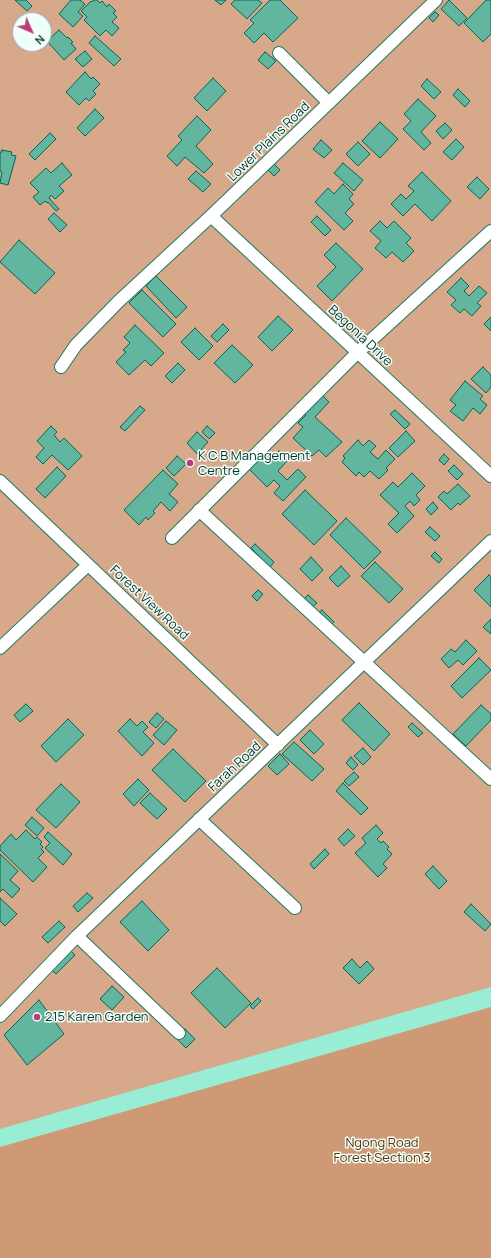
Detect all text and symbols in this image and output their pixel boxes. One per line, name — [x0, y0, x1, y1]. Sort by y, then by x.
north arrow — [12, 12, 52, 52]
text: N — [32, 32, 48, 48]
street label: Lower Plains Road — [225, 99, 313, 185]
street label: Begonia Drive — [325, 302, 395, 370]
place label: K C B Management Centre — [198, 448, 310, 479]
marker: K C B Management Centre — [185, 458, 195, 468]
street label: Forest View Road — [106, 562, 192, 644]
street label: Farah Road — [205, 739, 265, 795]
place label: 215 Karen Garden — [45, 1009, 149, 1025]
marker: 215 Karen Garden — [32, 1012, 42, 1022]
park label: Ngong Road Forest Section 3 — [333, 1135, 431, 1166]

